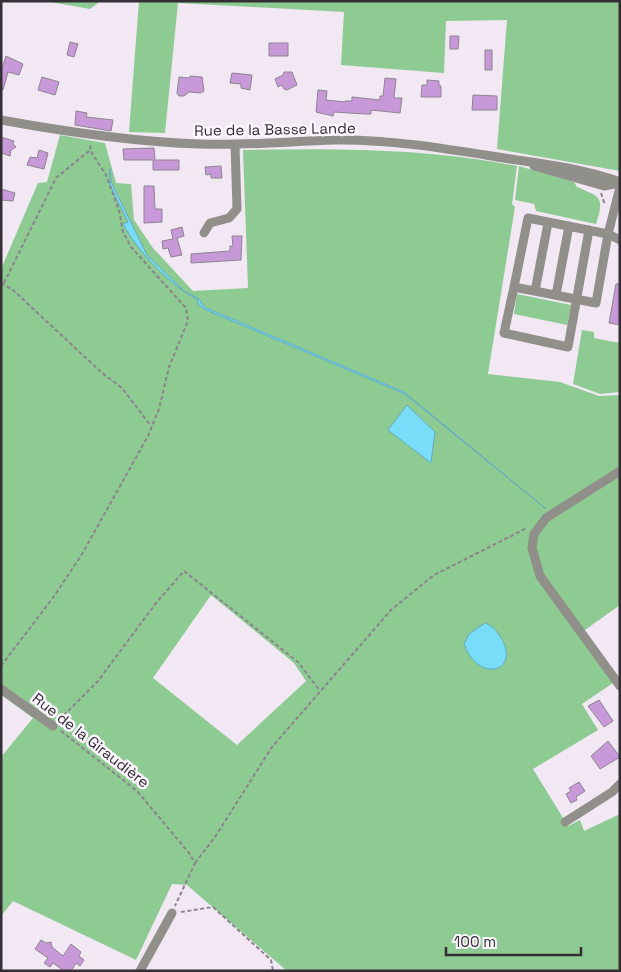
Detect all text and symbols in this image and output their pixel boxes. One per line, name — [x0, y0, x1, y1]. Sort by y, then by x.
street label: Rue de la Basse Lande — [194, 118, 356, 140]
street label: Rue de la Giraudière — [29, 688, 153, 792]
scale bar — [446, 924, 581, 956]
text: 100 m — [454, 932, 496, 951]

